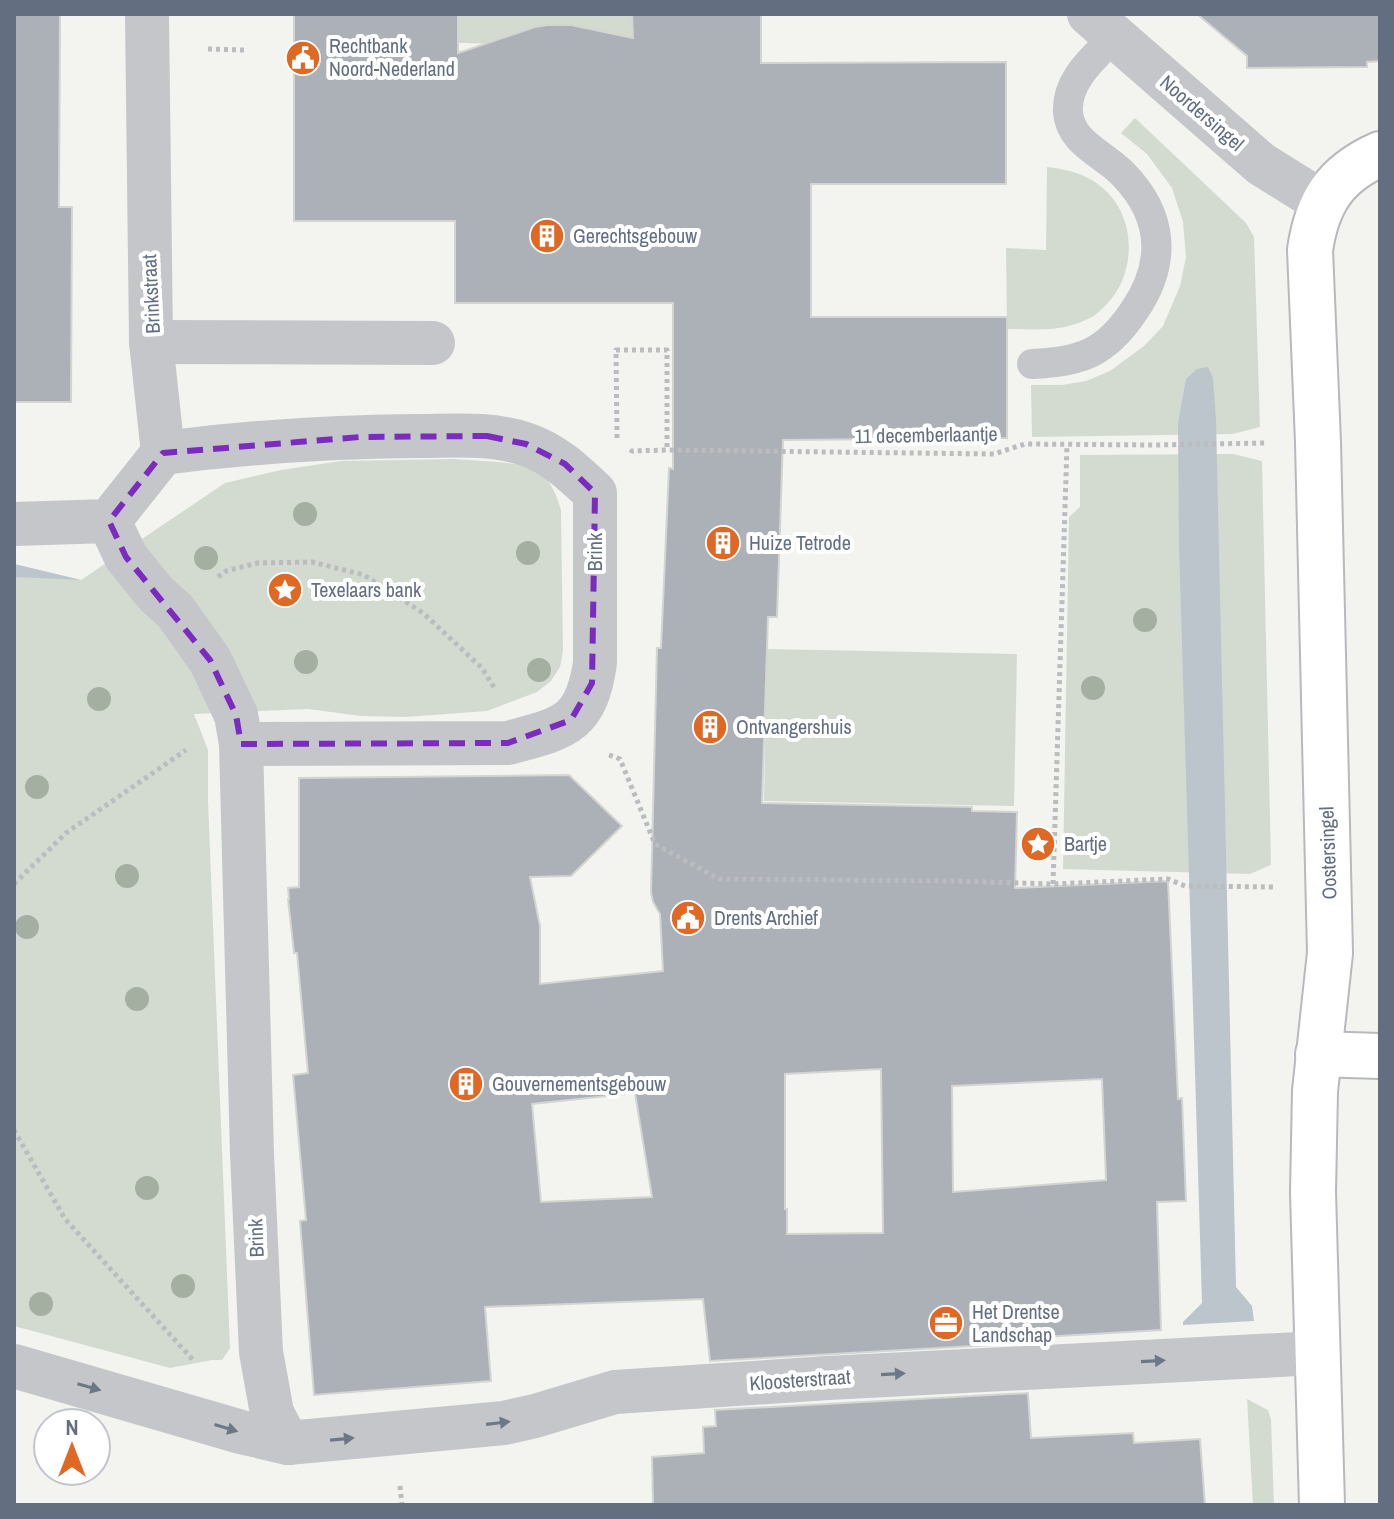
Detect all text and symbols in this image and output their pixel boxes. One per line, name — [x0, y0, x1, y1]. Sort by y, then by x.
place label: Rechtbank Noord-Nederland — [329, 32, 455, 82]
public building icon: Rechtbank Noord-Nederland — [284, 39, 322, 77]
street label: Noordersingel — [1155, 69, 1250, 157]
building icon: Gerechtsgebouw — [528, 217, 566, 255]
place label: Gerechtsgebouw — [573, 222, 697, 249]
street label: Brinkstraat — [135, 253, 166, 334]
street label: 11 decemberlaantje — [854, 420, 998, 449]
building icon: Huize Tetrode — [704, 524, 742, 562]
place label: Huize Tetrode — [749, 529, 851, 556]
street label: Brink — [581, 532, 608, 571]
place icon: Texelaars bank — [266, 571, 304, 609]
place label: Texelaars bank — [311, 576, 422, 603]
building icon: Ontvangershuis — [691, 708, 729, 746]
place label: Ontvangershuis — [736, 713, 852, 740]
street label: Oostersingel — [1312, 806, 1343, 900]
place icon: Bartje — [1019, 825, 1057, 863]
place label: Bartje — [1064, 830, 1107, 857]
public building icon: Drents Archief — [669, 899, 707, 937]
place label: Drents Archief — [714, 904, 818, 931]
building icon: Gouvernementsgebouw — [447, 1065, 485, 1103]
place label: Gouvernementsgebouw — [492, 1070, 666, 1097]
street label: Brink — [241, 1218, 270, 1258]
place label: Het Drentse Landschap — [972, 1298, 1060, 1348]
office icon: Het Drentse Landschap — [927, 1304, 965, 1342]
one-way arrow — [1141, 1355, 1166, 1368]
street label: Kloosterstraat — [749, 1362, 852, 1396]
one-way arrow — [881, 1368, 906, 1381]
one-way arrow — [77, 1382, 102, 1394]
north arrow — [32, 1407, 112, 1487]
text: N — [65, 1412, 79, 1442]
one-way arrow — [486, 1416, 511, 1429]
one-way arrow — [214, 1422, 238, 1435]
one-way arrow — [330, 1432, 355, 1445]

